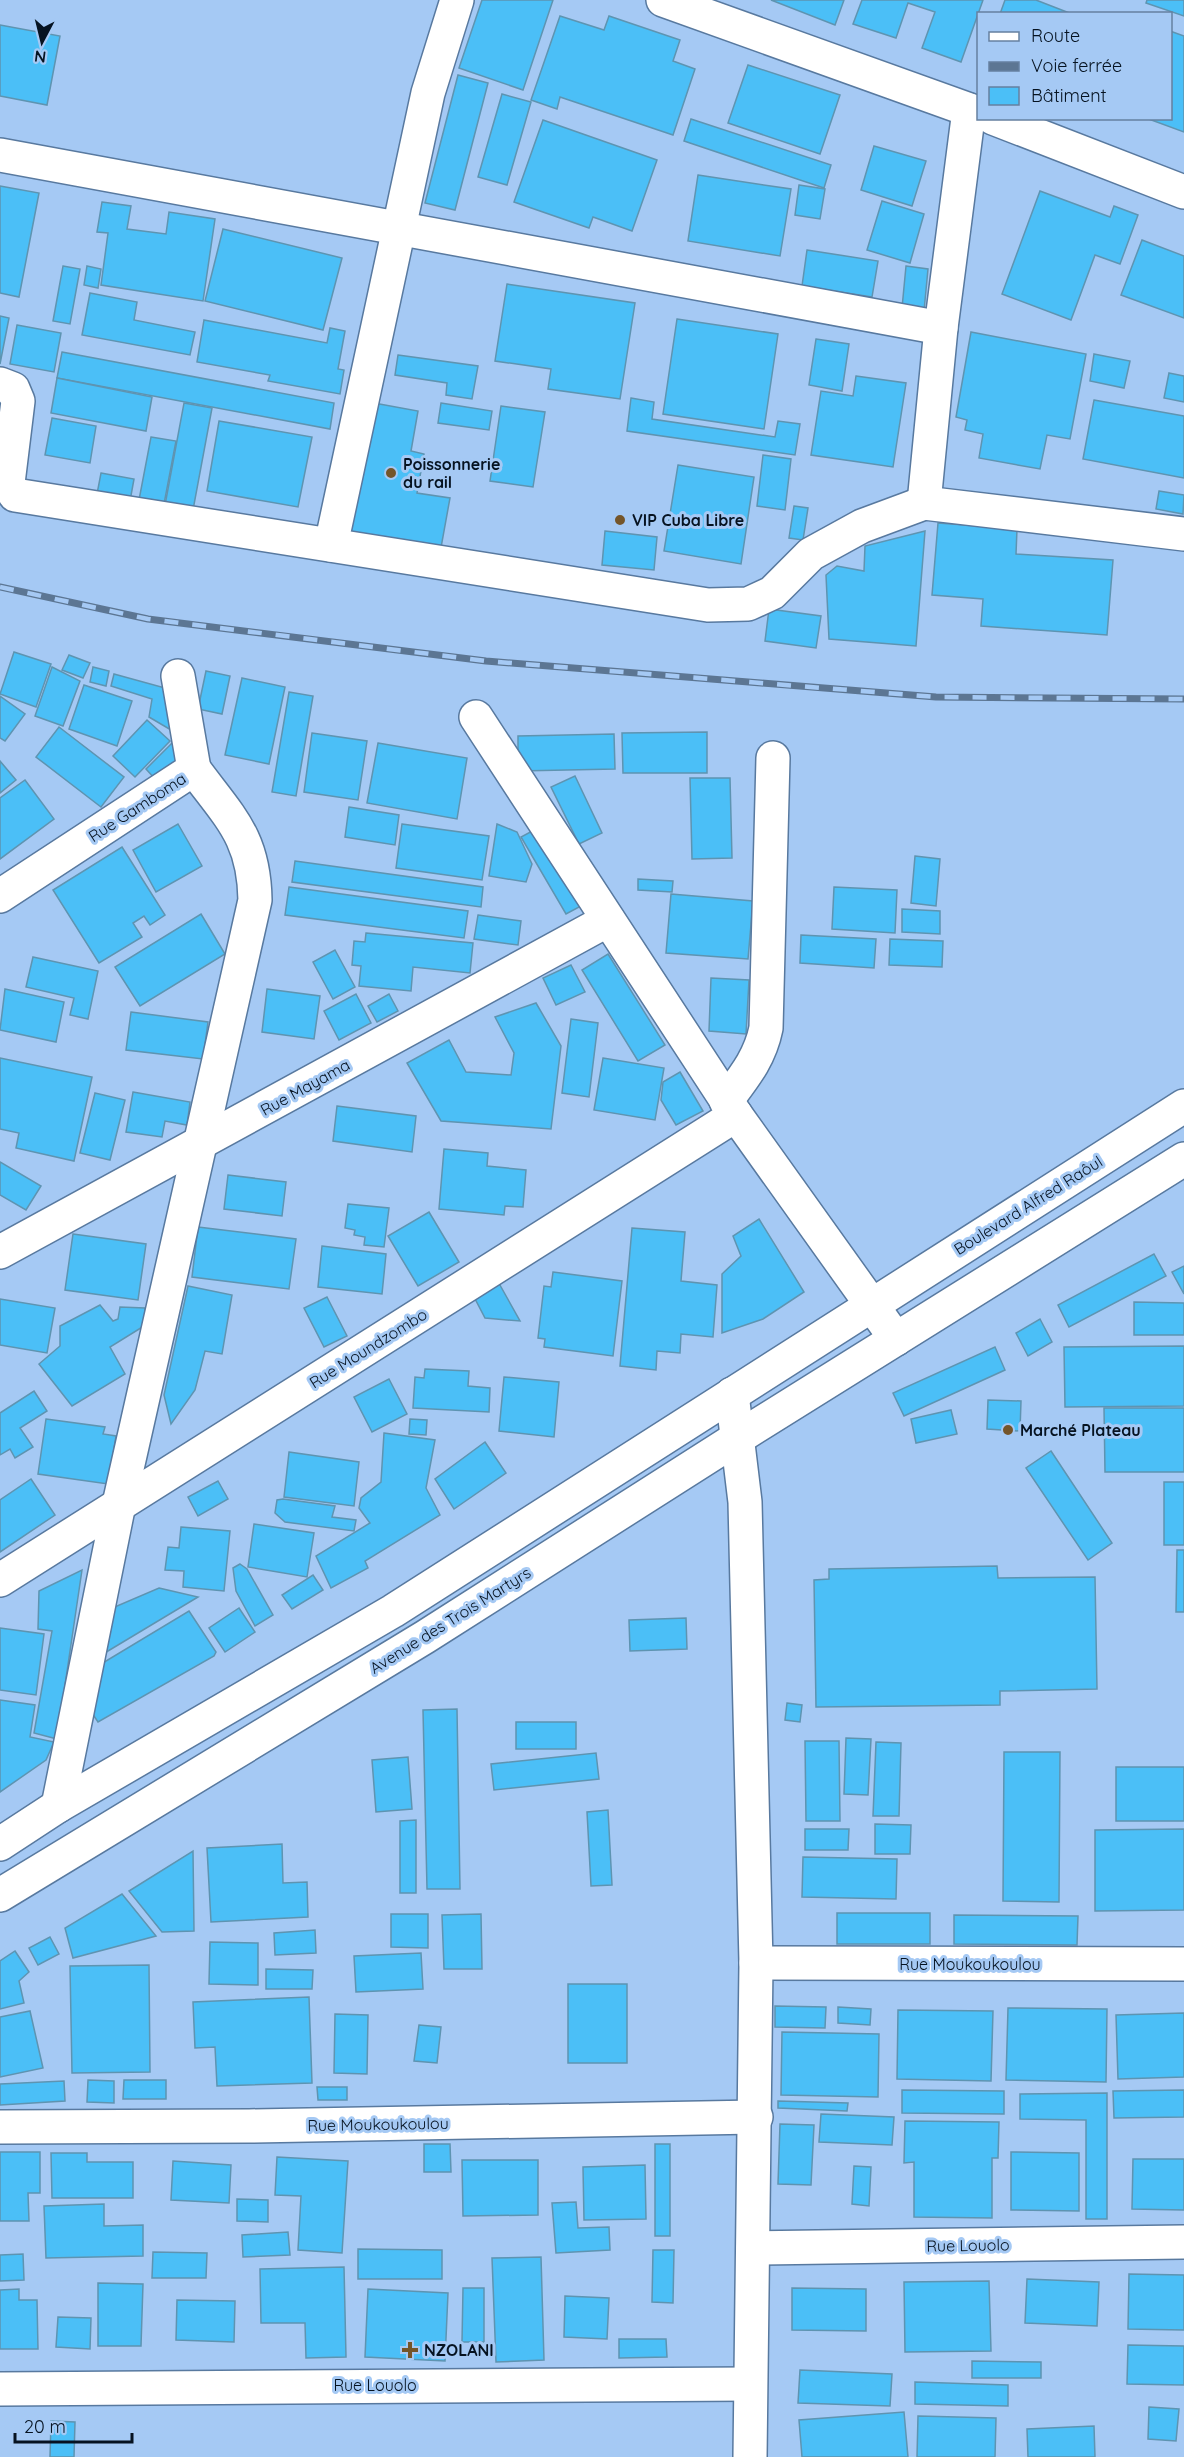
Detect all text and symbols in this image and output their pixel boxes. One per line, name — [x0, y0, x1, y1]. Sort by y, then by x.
north arrow — [12, 12, 72, 72]
legend — [977, 12, 1172, 120]
text: Route — [1031, 24, 1080, 47]
text: N — [33, 46, 47, 68]
text: Voie ferrée — [1031, 54, 1122, 77]
text: Bâtiment — [1031, 84, 1107, 107]
place label: Poissonnerie du rail — [403, 454, 500, 492]
marker: Poissonnerie du rail — [384, 466, 398, 480]
place label: VIP Cuba Libre — [632, 510, 744, 530]
marker: VIP Cuba Libre — [613, 513, 627, 527]
street label: Rue Gamboma — [84, 768, 190, 846]
street label: Rue Mayama — [257, 1054, 353, 1120]
street label: Boulevard Alfred Raôul — [950, 1151, 1106, 1259]
street label: Rue Moundzombo — [305, 1304, 431, 1392]
place label: Marché Plateau — [1020, 1420, 1141, 1440]
marker: Marché Plateau — [1001, 1423, 1015, 1437]
street label: Avenue des Trois Martyrs — [366, 1562, 534, 1678]
street label: Rue Moukoukoulou — [899, 1954, 1041, 1974]
street label: Rue Moukoukoulou — [307, 2113, 449, 2135]
street label: Rue Louolo — [926, 2234, 1010, 2256]
place label: NZOLANI — [424, 2340, 494, 2360]
marker: NZOLANI — [401, 2341, 419, 2359]
street label: Rue Louolo — [333, 2375, 417, 2395]
scale bar — [15, 2406, 132, 2444]
text: 20 m — [24, 2415, 66, 2438]

